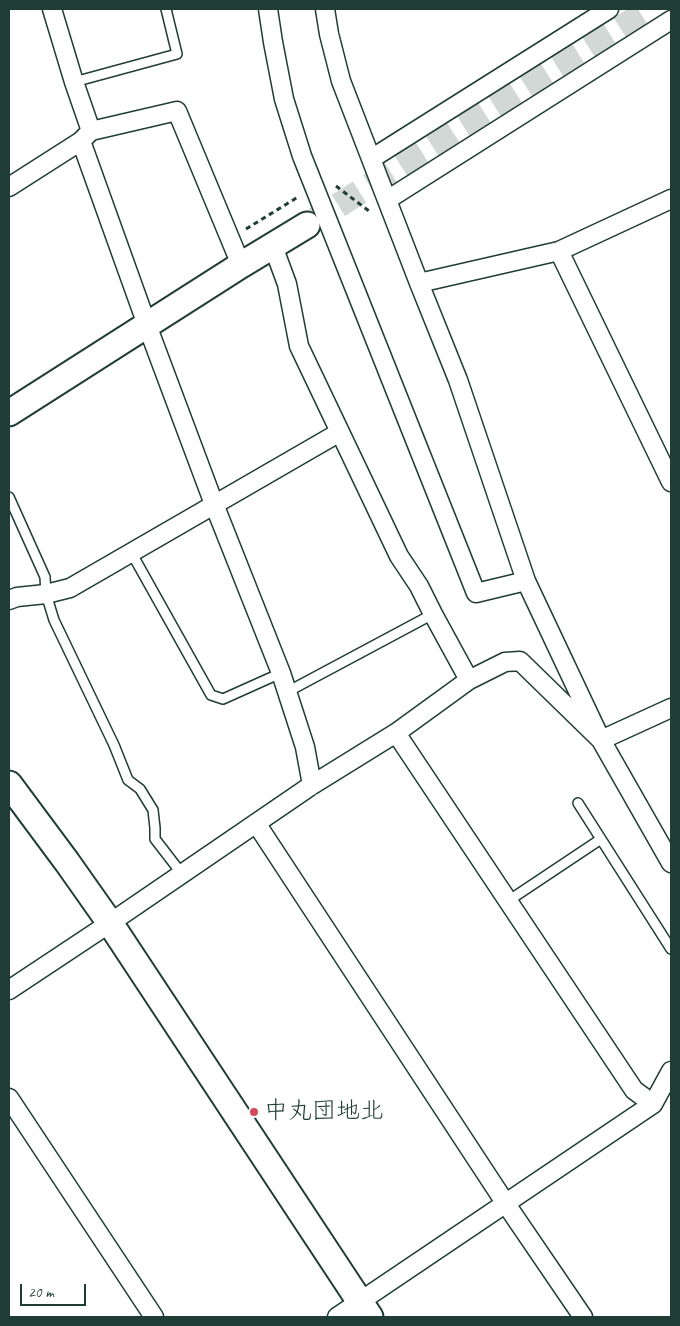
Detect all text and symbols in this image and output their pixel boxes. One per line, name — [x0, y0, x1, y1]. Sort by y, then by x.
place label: 中丸団地北 — [264, 1098, 384, 1126]
marker: 中丸団地北 — [248, 1106, 260, 1118]
scale bar — [22, 1274, 89, 1306]
text: 20 m — [28, 1283, 54, 1302]

